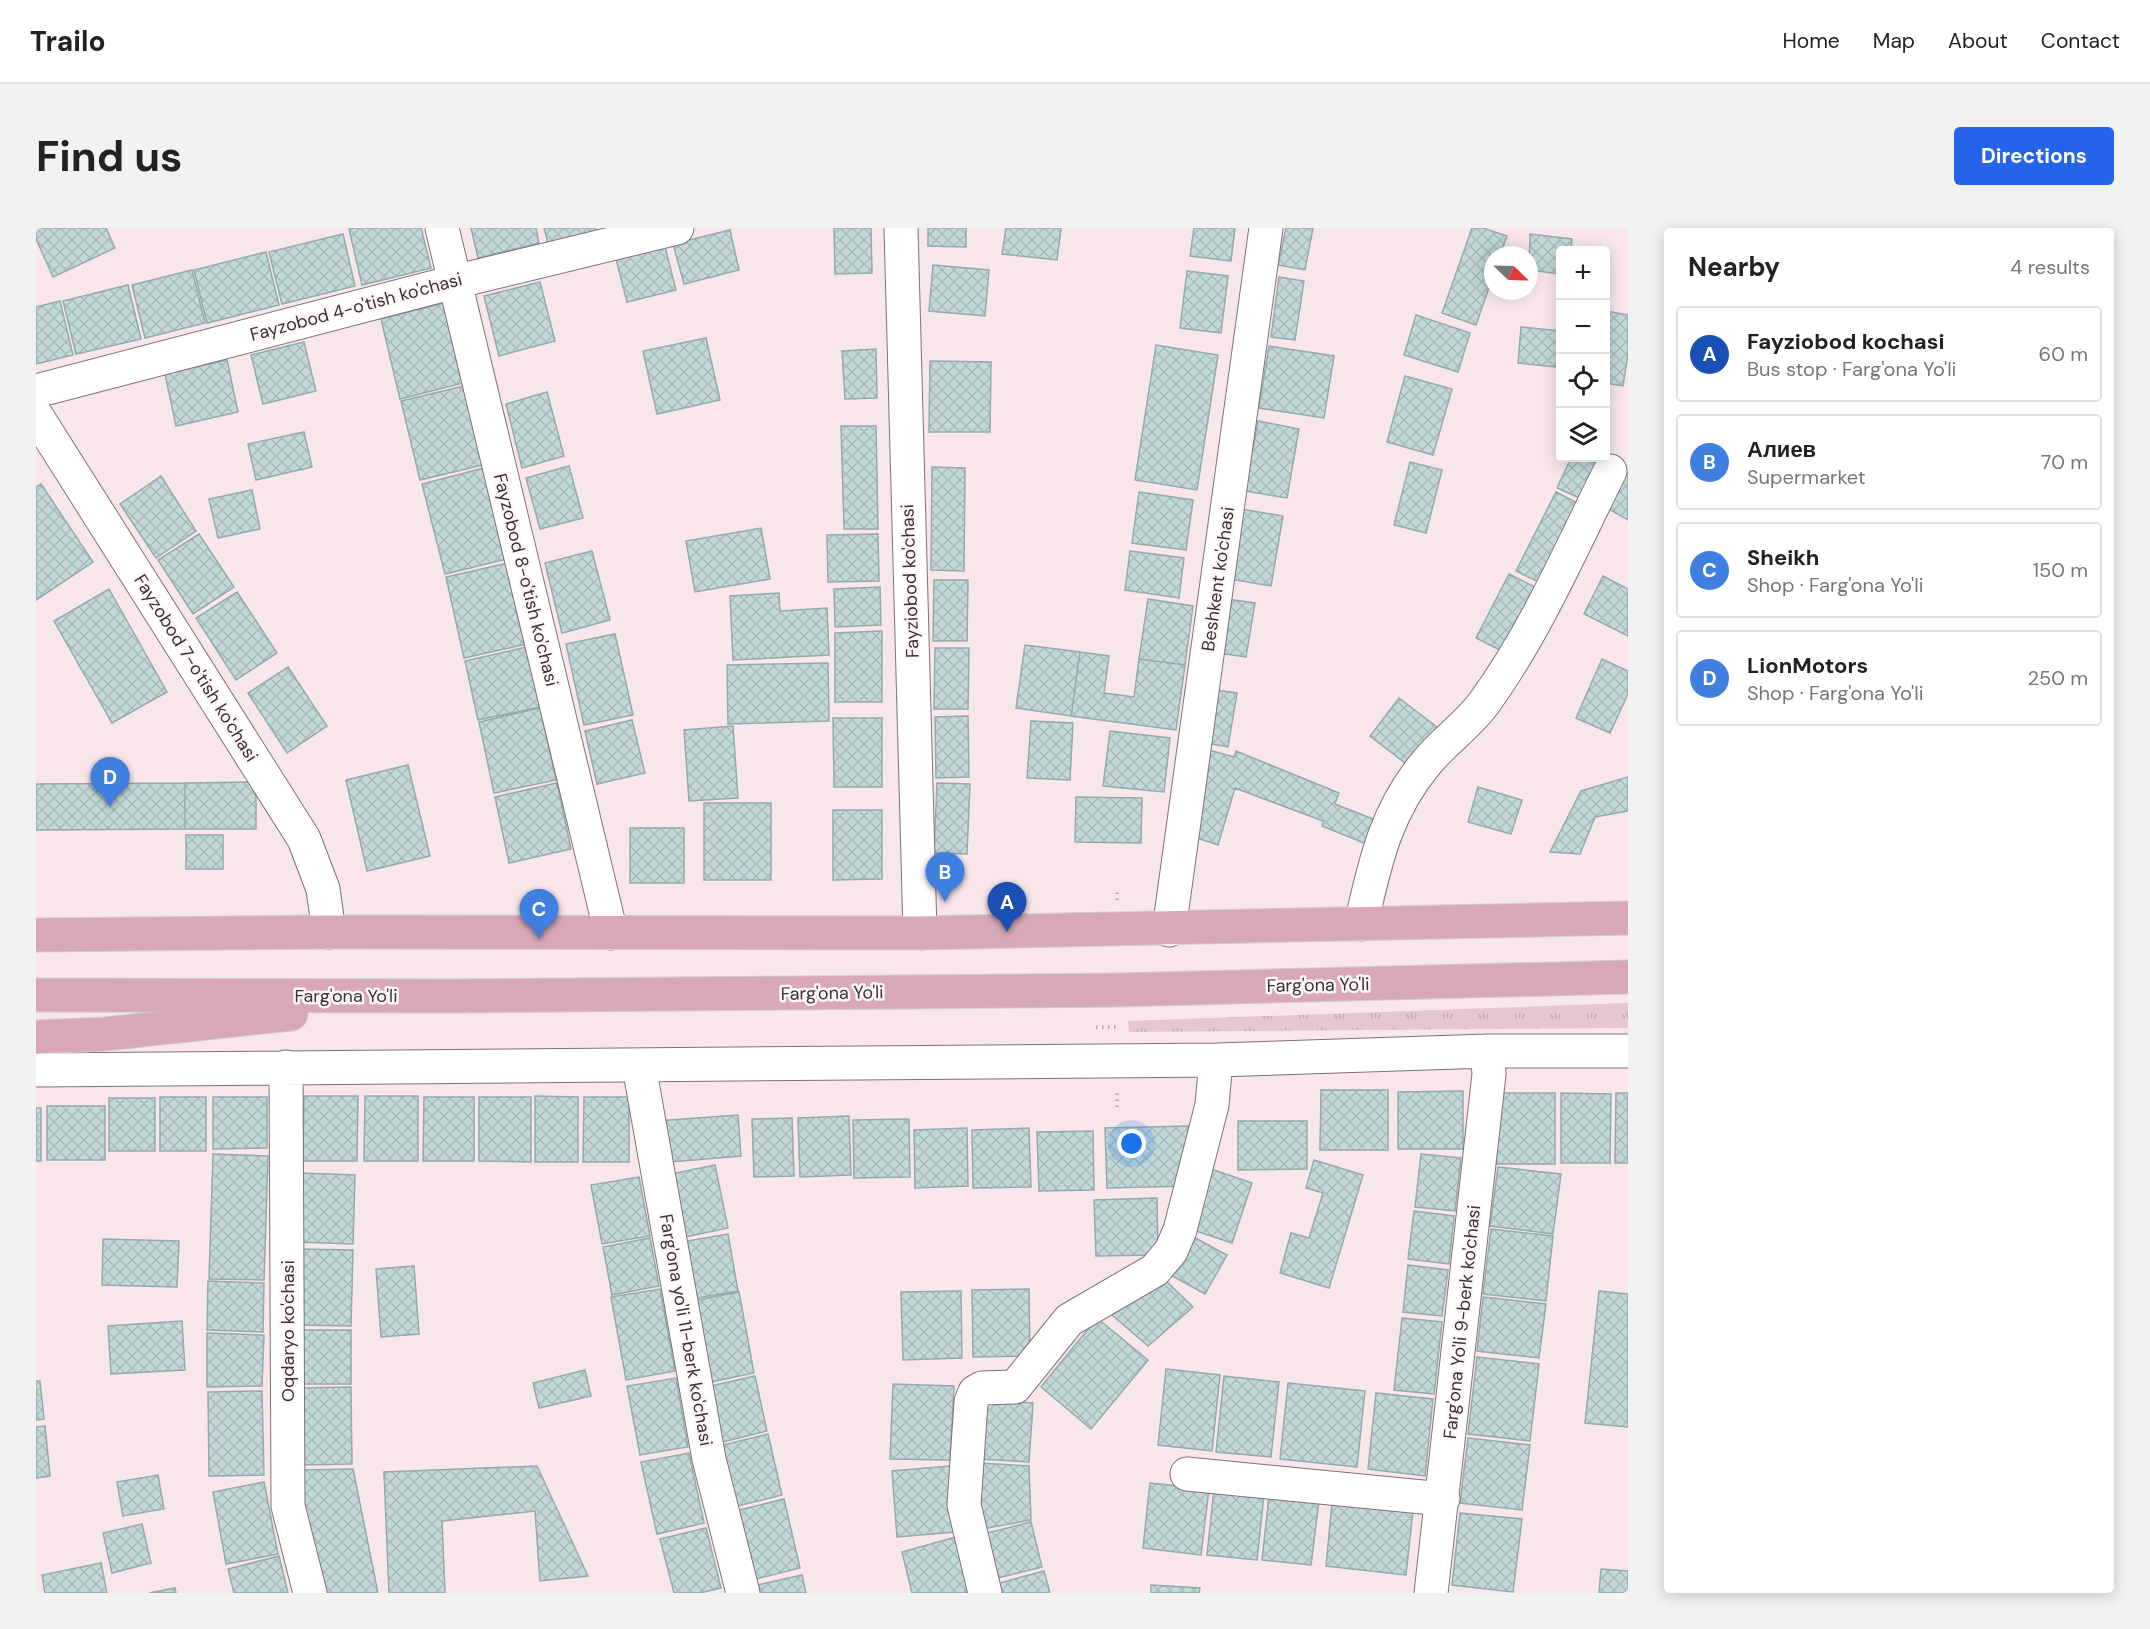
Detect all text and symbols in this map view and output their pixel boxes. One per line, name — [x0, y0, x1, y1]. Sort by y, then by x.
text: Trailo — [30, 23, 106, 60]
text: Home — [1782, 27, 1840, 55]
text: Map — [1873, 27, 1915, 55]
text: About — [1948, 27, 2008, 55]
text: Contact — [2041, 27, 2120, 55]
button: Directions — [1954, 127, 2114, 185]
text: Find us — [36, 129, 182, 184]
north arrow — [1484, 246, 1538, 300]
map controls — [1556, 246, 1610, 462]
button: + — [1556, 246, 1610, 300]
text: Nearby — [1688, 250, 1780, 284]
text: 4 results — [2010, 254, 2090, 280]
street label: Fayzobod 4-o'tish ko'chasi — [247, 267, 465, 347]
button: − — [1556, 300, 1610, 354]
text: Fayziobod kochasi — [1747, 327, 1945, 356]
text: A — [1702, 341, 1717, 367]
text: 60 m — [2039, 341, 2088, 367]
button: locate — [1556, 354, 1610, 408]
text: Bus stop · Farg'ona Yo'li — [1747, 356, 1956, 382]
button: layers — [1556, 408, 1610, 462]
text: Алиев — [1747, 435, 1816, 464]
text: B — [1703, 449, 1716, 475]
text: 70 m — [2041, 449, 2088, 475]
text: Supermarket — [1747, 464, 1866, 490]
street label: Fayzobod 8-o'tish ko'chasi — [488, 471, 564, 689]
street label: Fayziobod ko'chasi — [895, 504, 925, 658]
street label: Beshkent ko'chasi — [1196, 505, 1240, 653]
text: Sheikh — [1747, 543, 1819, 572]
text: C — [1702, 557, 1717, 583]
text: 150 m — [2033, 557, 2088, 583]
street label: Fayzobod 7-o'tish ko'chasi — [128, 570, 264, 766]
text: Shop · Farg'ona Yo'li — [1747, 572, 1923, 598]
text: LionMotors — [1747, 651, 1868, 680]
text: D — [1702, 665, 1717, 691]
text: 250 m — [2027, 665, 2088, 691]
text: Shop · Farg'ona Yo'li — [1747, 680, 1923, 706]
pin: D — [90, 758, 130, 807]
pin: B — [926, 852, 964, 902]
pin: A — [988, 882, 1026, 932]
pin: C — [520, 890, 558, 939]
street label: Farg'ona Yo'li — [1266, 972, 1370, 998]
street label: Farg'ona Yo'li — [780, 980, 884, 1006]
street label: Farg'ona Yo'li — [295, 984, 397, 1008]
your location — [1117, 1129, 1146, 1158]
street label: Farg'ona Yo'li 9-berk ko'chasi — [1438, 1204, 1486, 1440]
street label: Farg'ona yo'li 11-berk ko'chasi — [654, 1212, 718, 1448]
street label: Oqdaryo ko'chasi — [276, 1260, 300, 1402]

